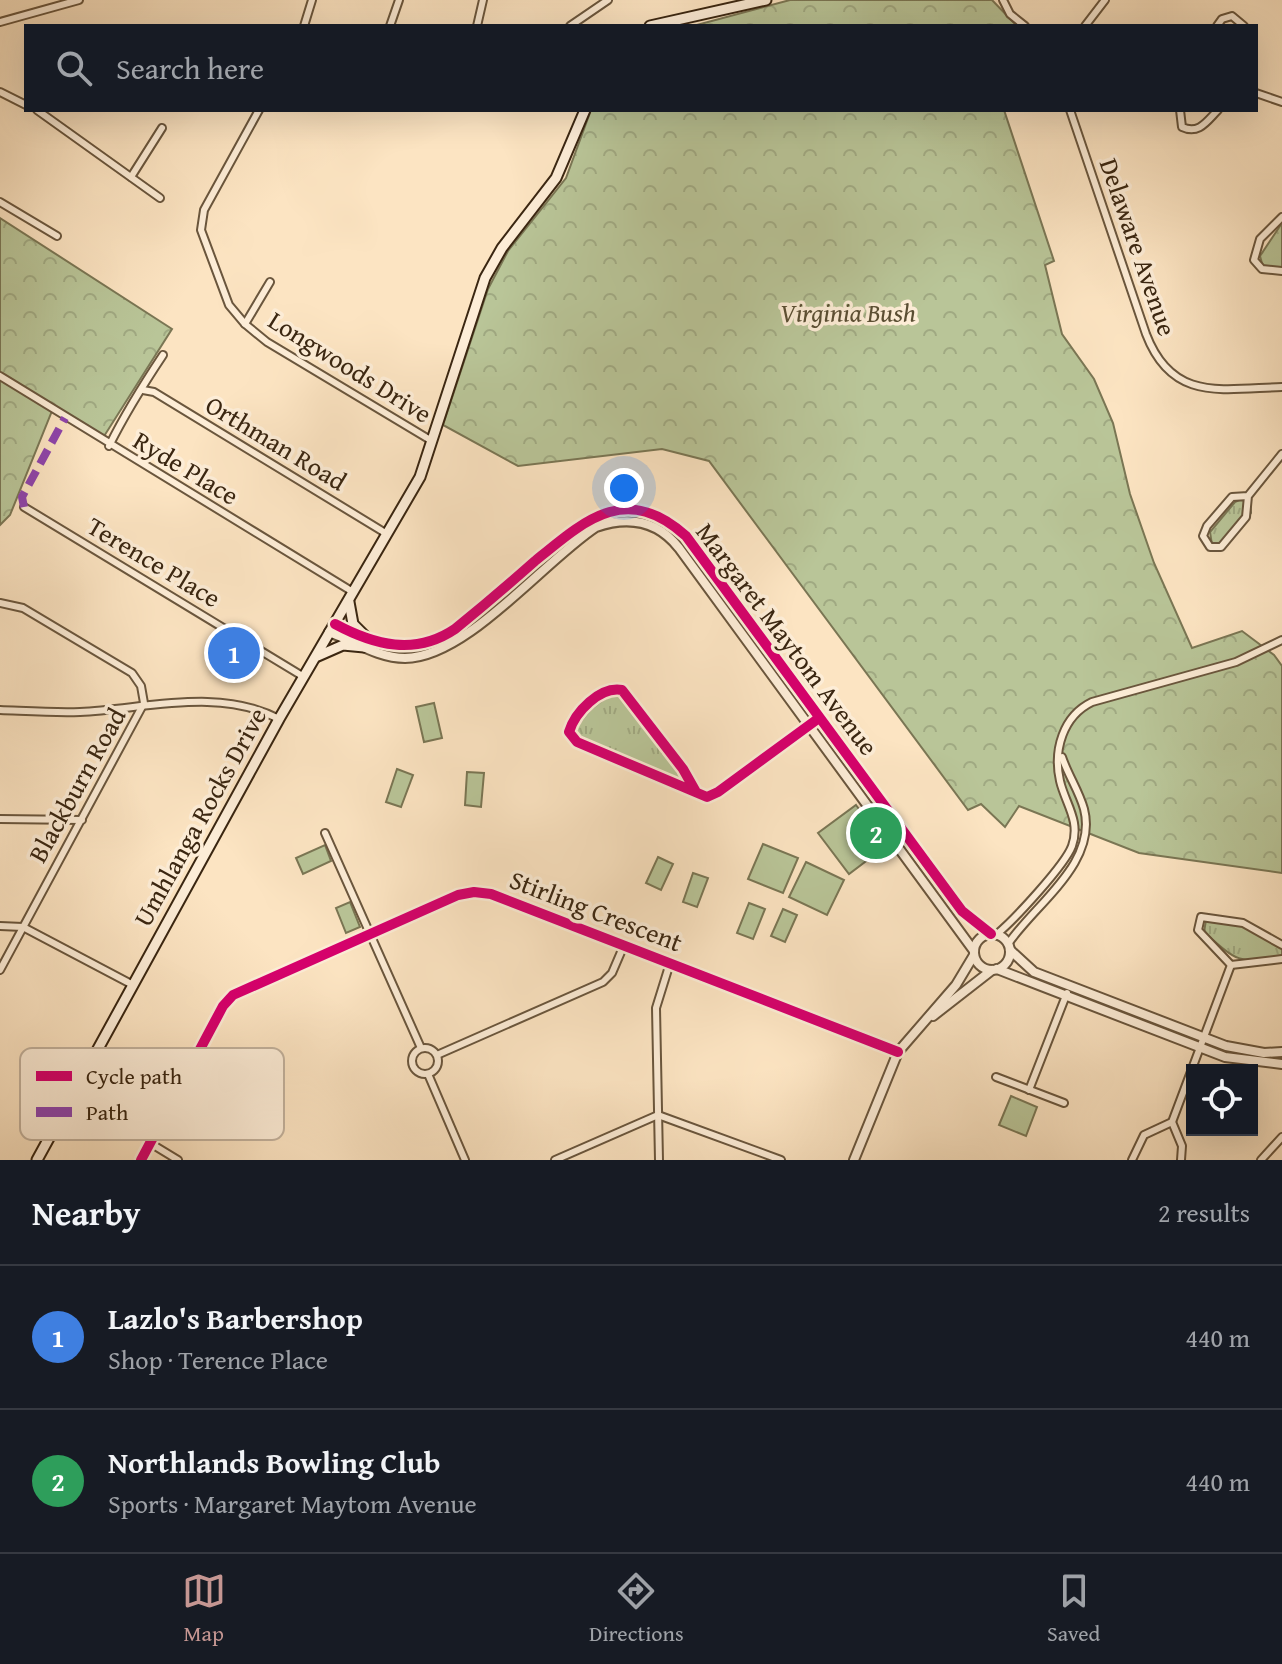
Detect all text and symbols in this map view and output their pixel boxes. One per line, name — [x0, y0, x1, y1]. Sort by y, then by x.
search box — [24, 24, 1258, 112]
icon: search — [52, 46, 96, 90]
text: Search here — [116, 46, 264, 90]
street label: Delaware Avenue — [1090, 153, 1187, 341]
park label: Virginia Bush — [780, 293, 916, 332]
street label: Longwoods Drive — [261, 301, 440, 432]
street label: Orthman Road — [198, 385, 354, 500]
street label: Ryde Place — [126, 421, 246, 514]
your location — [604, 468, 644, 508]
street label: Terence Place — [80, 506, 228, 617]
street label: Margaret Maytom Avenue — [687, 514, 888, 763]
pin: 1 — [208, 623, 260, 683]
street label: Blackburn Road — [18, 700, 135, 869]
street label: Umhlanga Rocks Drive — [123, 700, 276, 933]
pin: 2 — [850, 803, 902, 863]
street label: Stirling Crescent — [504, 860, 688, 961]
legend — [20, 1048, 284, 1140]
text: Cycle path — [86, 1060, 183, 1092]
map controls — [1186, 1064, 1258, 1136]
button: locate — [1186, 1064, 1258, 1136]
text: Path — [86, 1096, 129, 1128]
text: Nearby — [32, 1188, 141, 1237]
text: 2 results — [1158, 1193, 1250, 1232]
text: Lazlo's Barbershop — [108, 1296, 363, 1340]
text: 1 — [51, 1318, 65, 1357]
text: 440 m — [1185, 1318, 1250, 1357]
text: Shop · Terence Place — [108, 1340, 328, 1379]
text: Northlands Bowling Club — [108, 1440, 440, 1484]
text: 2 — [51, 1462, 65, 1501]
text: 440 m — [1185, 1462, 1250, 1501]
text: Sports · Margaret Maytom Avenue — [108, 1484, 477, 1523]
tab: Map — [182, 1569, 226, 1649]
tab: Directions — [589, 1569, 684, 1649]
tab: Saved — [1047, 1569, 1100, 1649]

